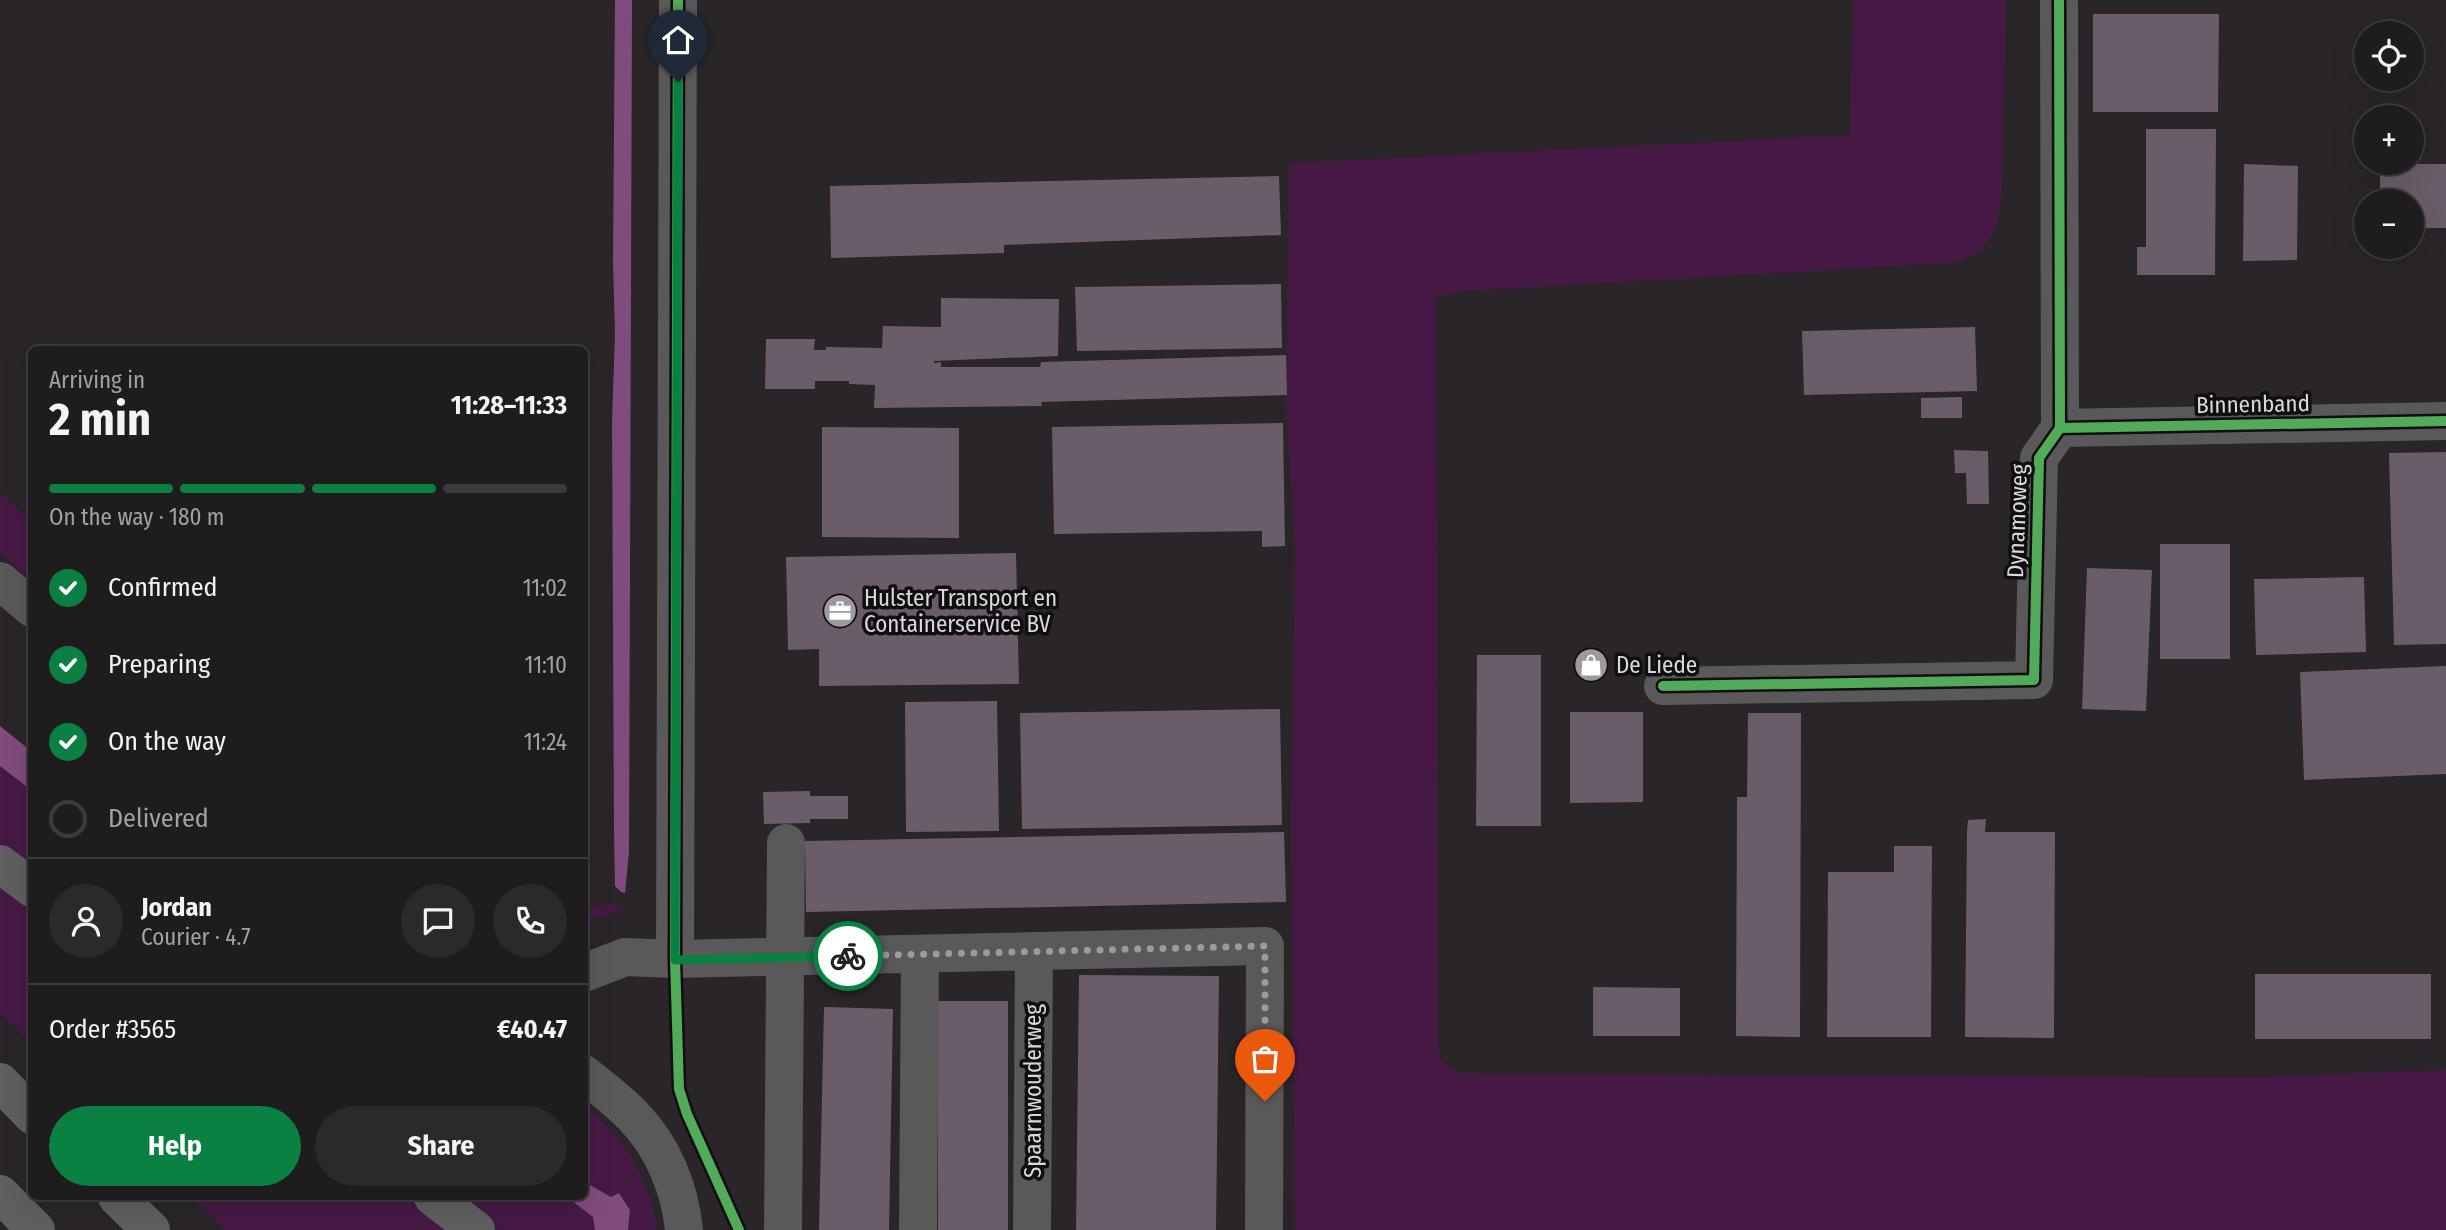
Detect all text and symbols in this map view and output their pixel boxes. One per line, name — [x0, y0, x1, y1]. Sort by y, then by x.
pin — [648, 10, 708, 82]
icon: home — [659, 21, 697, 59]
map controls — [2354, 21, 2424, 259]
button: locate — [2354, 21, 2424, 91]
button: + — [2354, 105, 2424, 175]
button: − — [2354, 189, 2424, 259]
text: Arriving in — [49, 366, 145, 394]
street label: Binnenband — [2196, 389, 2310, 419]
text: 11:28–11:33 — [451, 390, 567, 421]
text: 2 min — [49, 392, 151, 447]
street label: Dynamoweg — [2001, 463, 2033, 578]
text: On the way · 180 m — [49, 503, 225, 531]
icon: check — [49, 569, 87, 607]
text: Confirmed — [108, 572, 218, 603]
text: 11:02 — [523, 574, 567, 602]
place label: Hulster Transport en Containerservice BV — [864, 584, 1057, 638]
office icon: Hulster Transport en Containerservice BV — [821, 592, 859, 630]
icon: check — [49, 646, 87, 684]
shop icon: De Liede — [1572, 646, 1610, 684]
text: Preparing — [108, 649, 210, 680]
text: 11:10 — [524, 651, 567, 679]
place label: De Liede — [1616, 651, 1697, 679]
icon: check — [49, 723, 87, 761]
text: On the way — [108, 726, 226, 757]
text: 11:24 — [524, 728, 567, 756]
text: Delivered — [108, 803, 209, 834]
button: person — [49, 884, 123, 958]
button: chat — [401, 884, 475, 958]
button: phone — [493, 884, 567, 958]
text: Jordan — [141, 892, 212, 923]
courier — [813, 921, 883, 991]
text: Courier · 4.7 — [141, 923, 251, 951]
icon: bike — [829, 937, 867, 975]
street label: Spaarnwouderweg — [1019, 1004, 1047, 1178]
text: Order #3565 — [49, 1014, 176, 1045]
text: €40.47 — [497, 1014, 567, 1045]
pin — [1235, 1029, 1295, 1101]
icon: bag — [1246, 1040, 1284, 1078]
button: Help — [49, 1106, 301, 1186]
button: Share — [315, 1106, 567, 1186]

